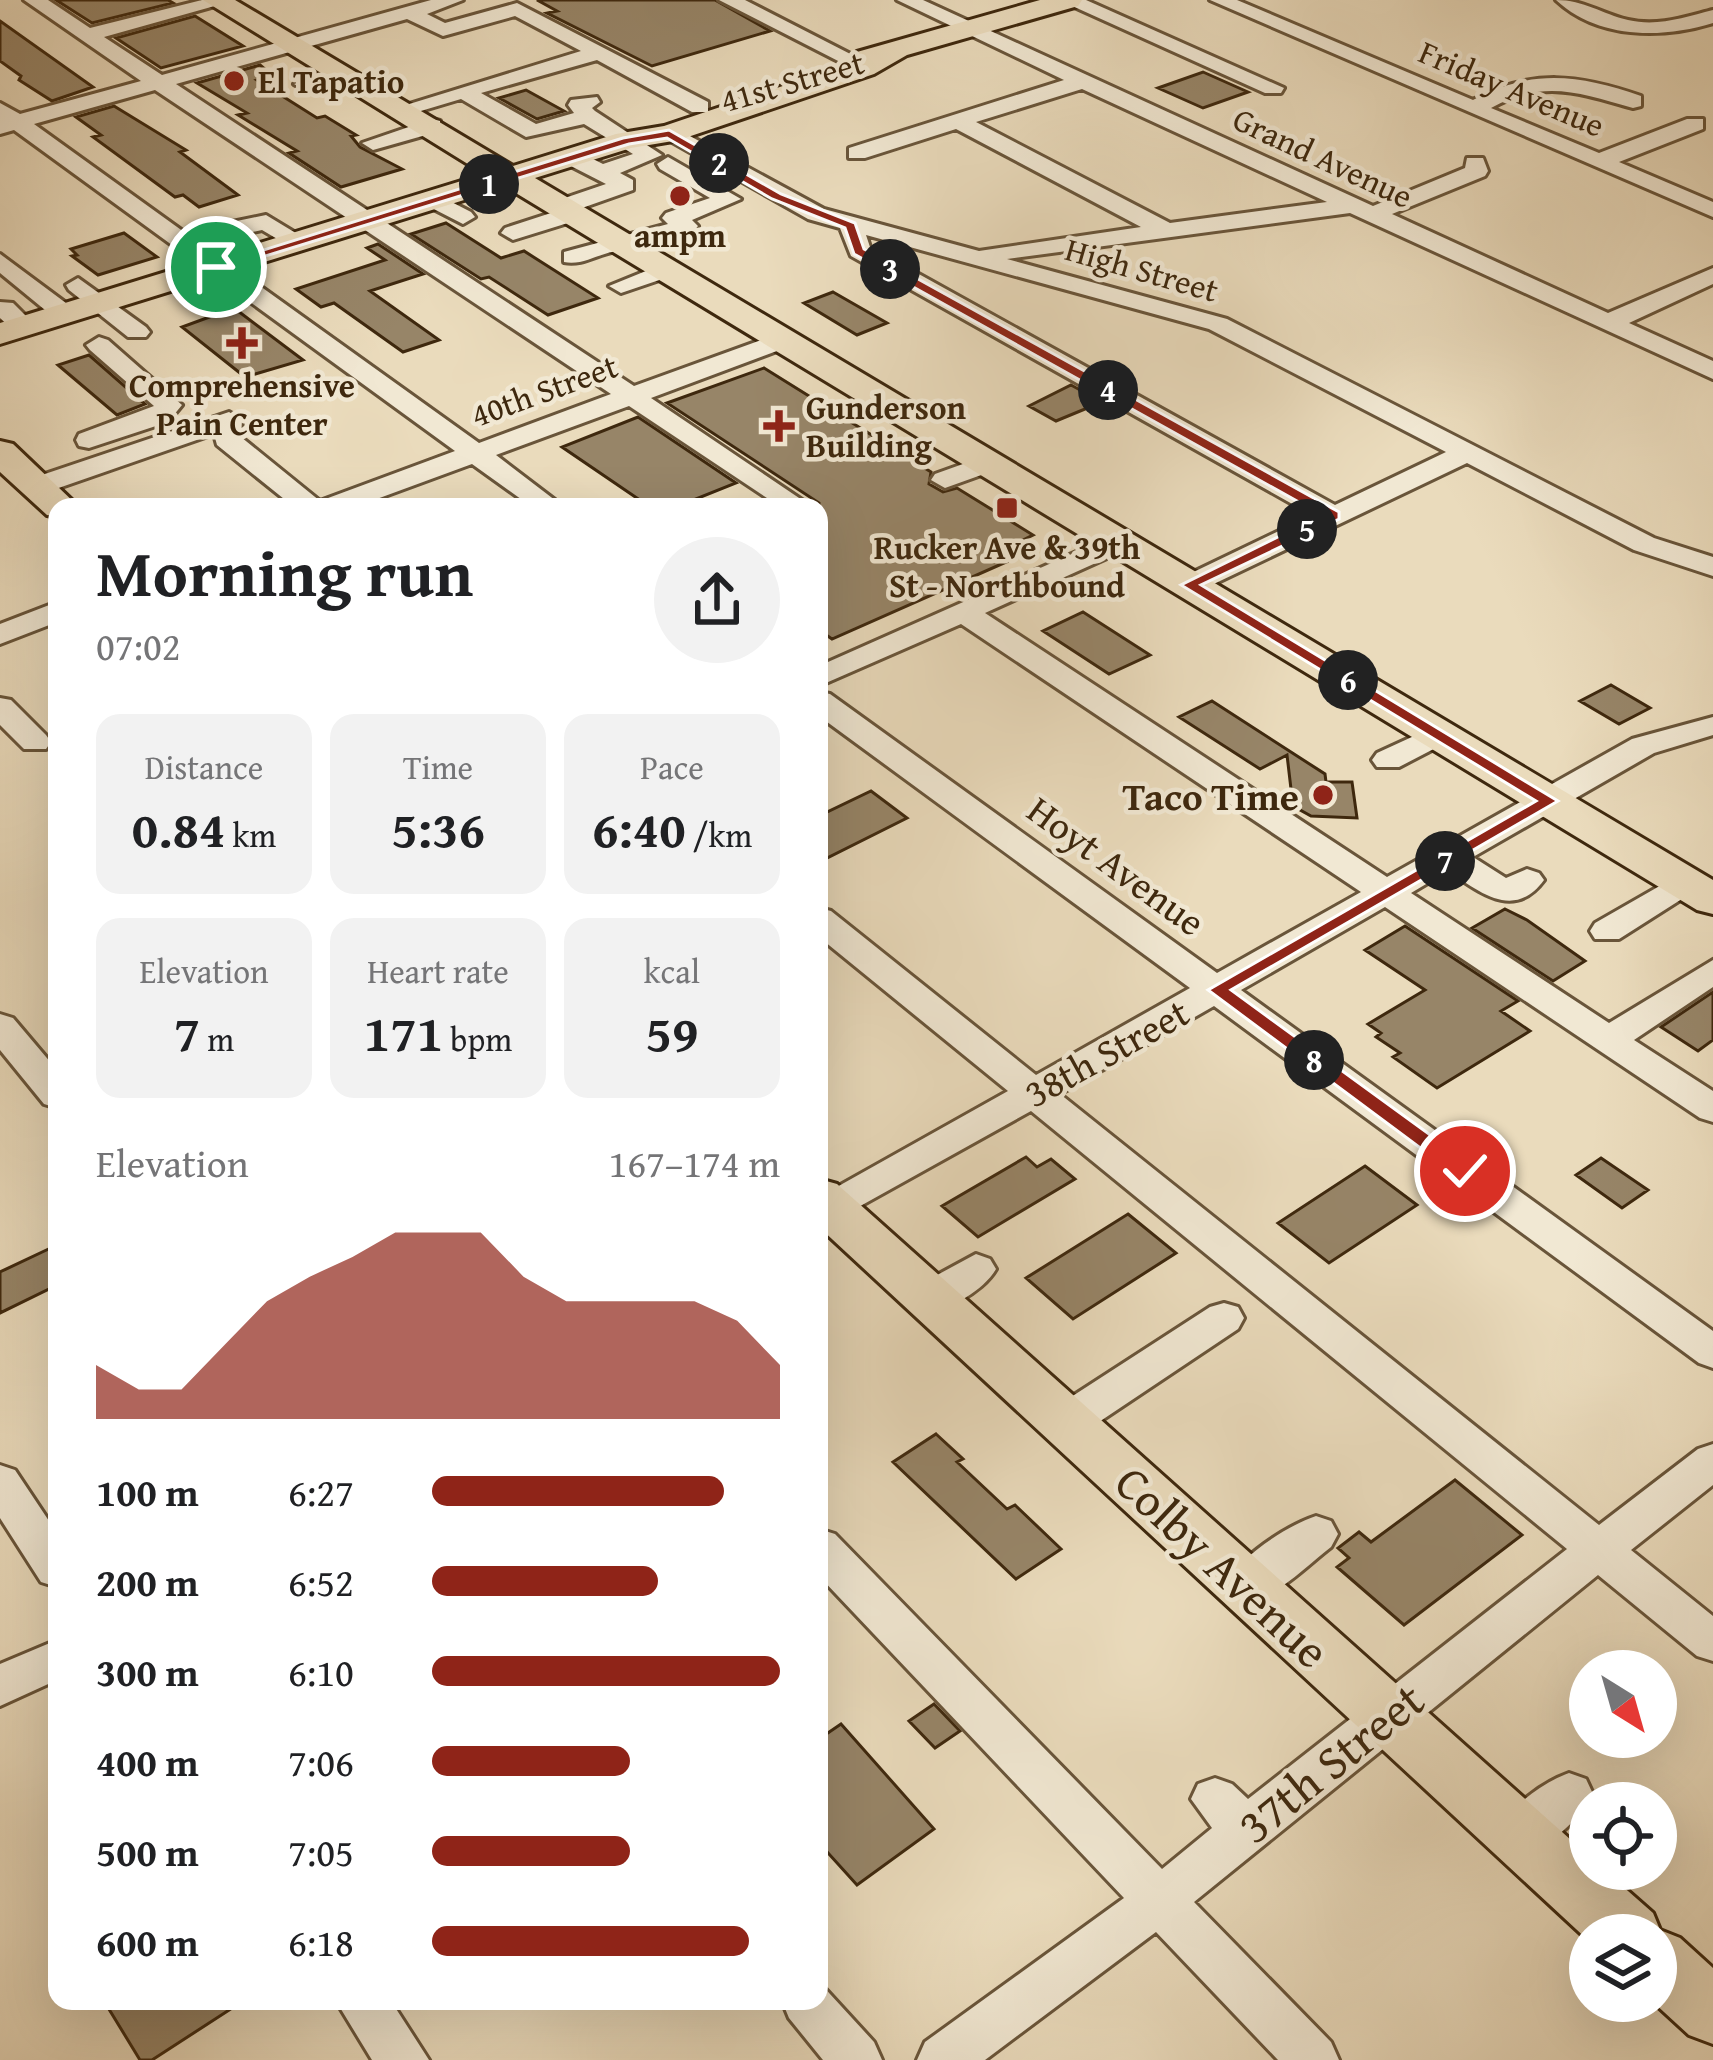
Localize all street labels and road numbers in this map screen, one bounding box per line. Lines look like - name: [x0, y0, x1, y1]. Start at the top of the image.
- street label: Friday Avenue: [1412, 27, 1612, 149]
- street label: 41st Street: [715, 38, 870, 124]
- street label: Grand Avenue: [1225, 94, 1421, 220]
- street label: High Street: [1060, 224, 1224, 314]
- street label: 40th Street: [464, 341, 624, 439]
- street label: Hoyt Avenue: [1016, 781, 1218, 949]
- street label: 38th Street: [1013, 983, 1199, 1121]
- street label: Colby Avenue: [1100, 1448, 1346, 1684]
- street label: 37th Street: [1221, 1664, 1439, 1859]

